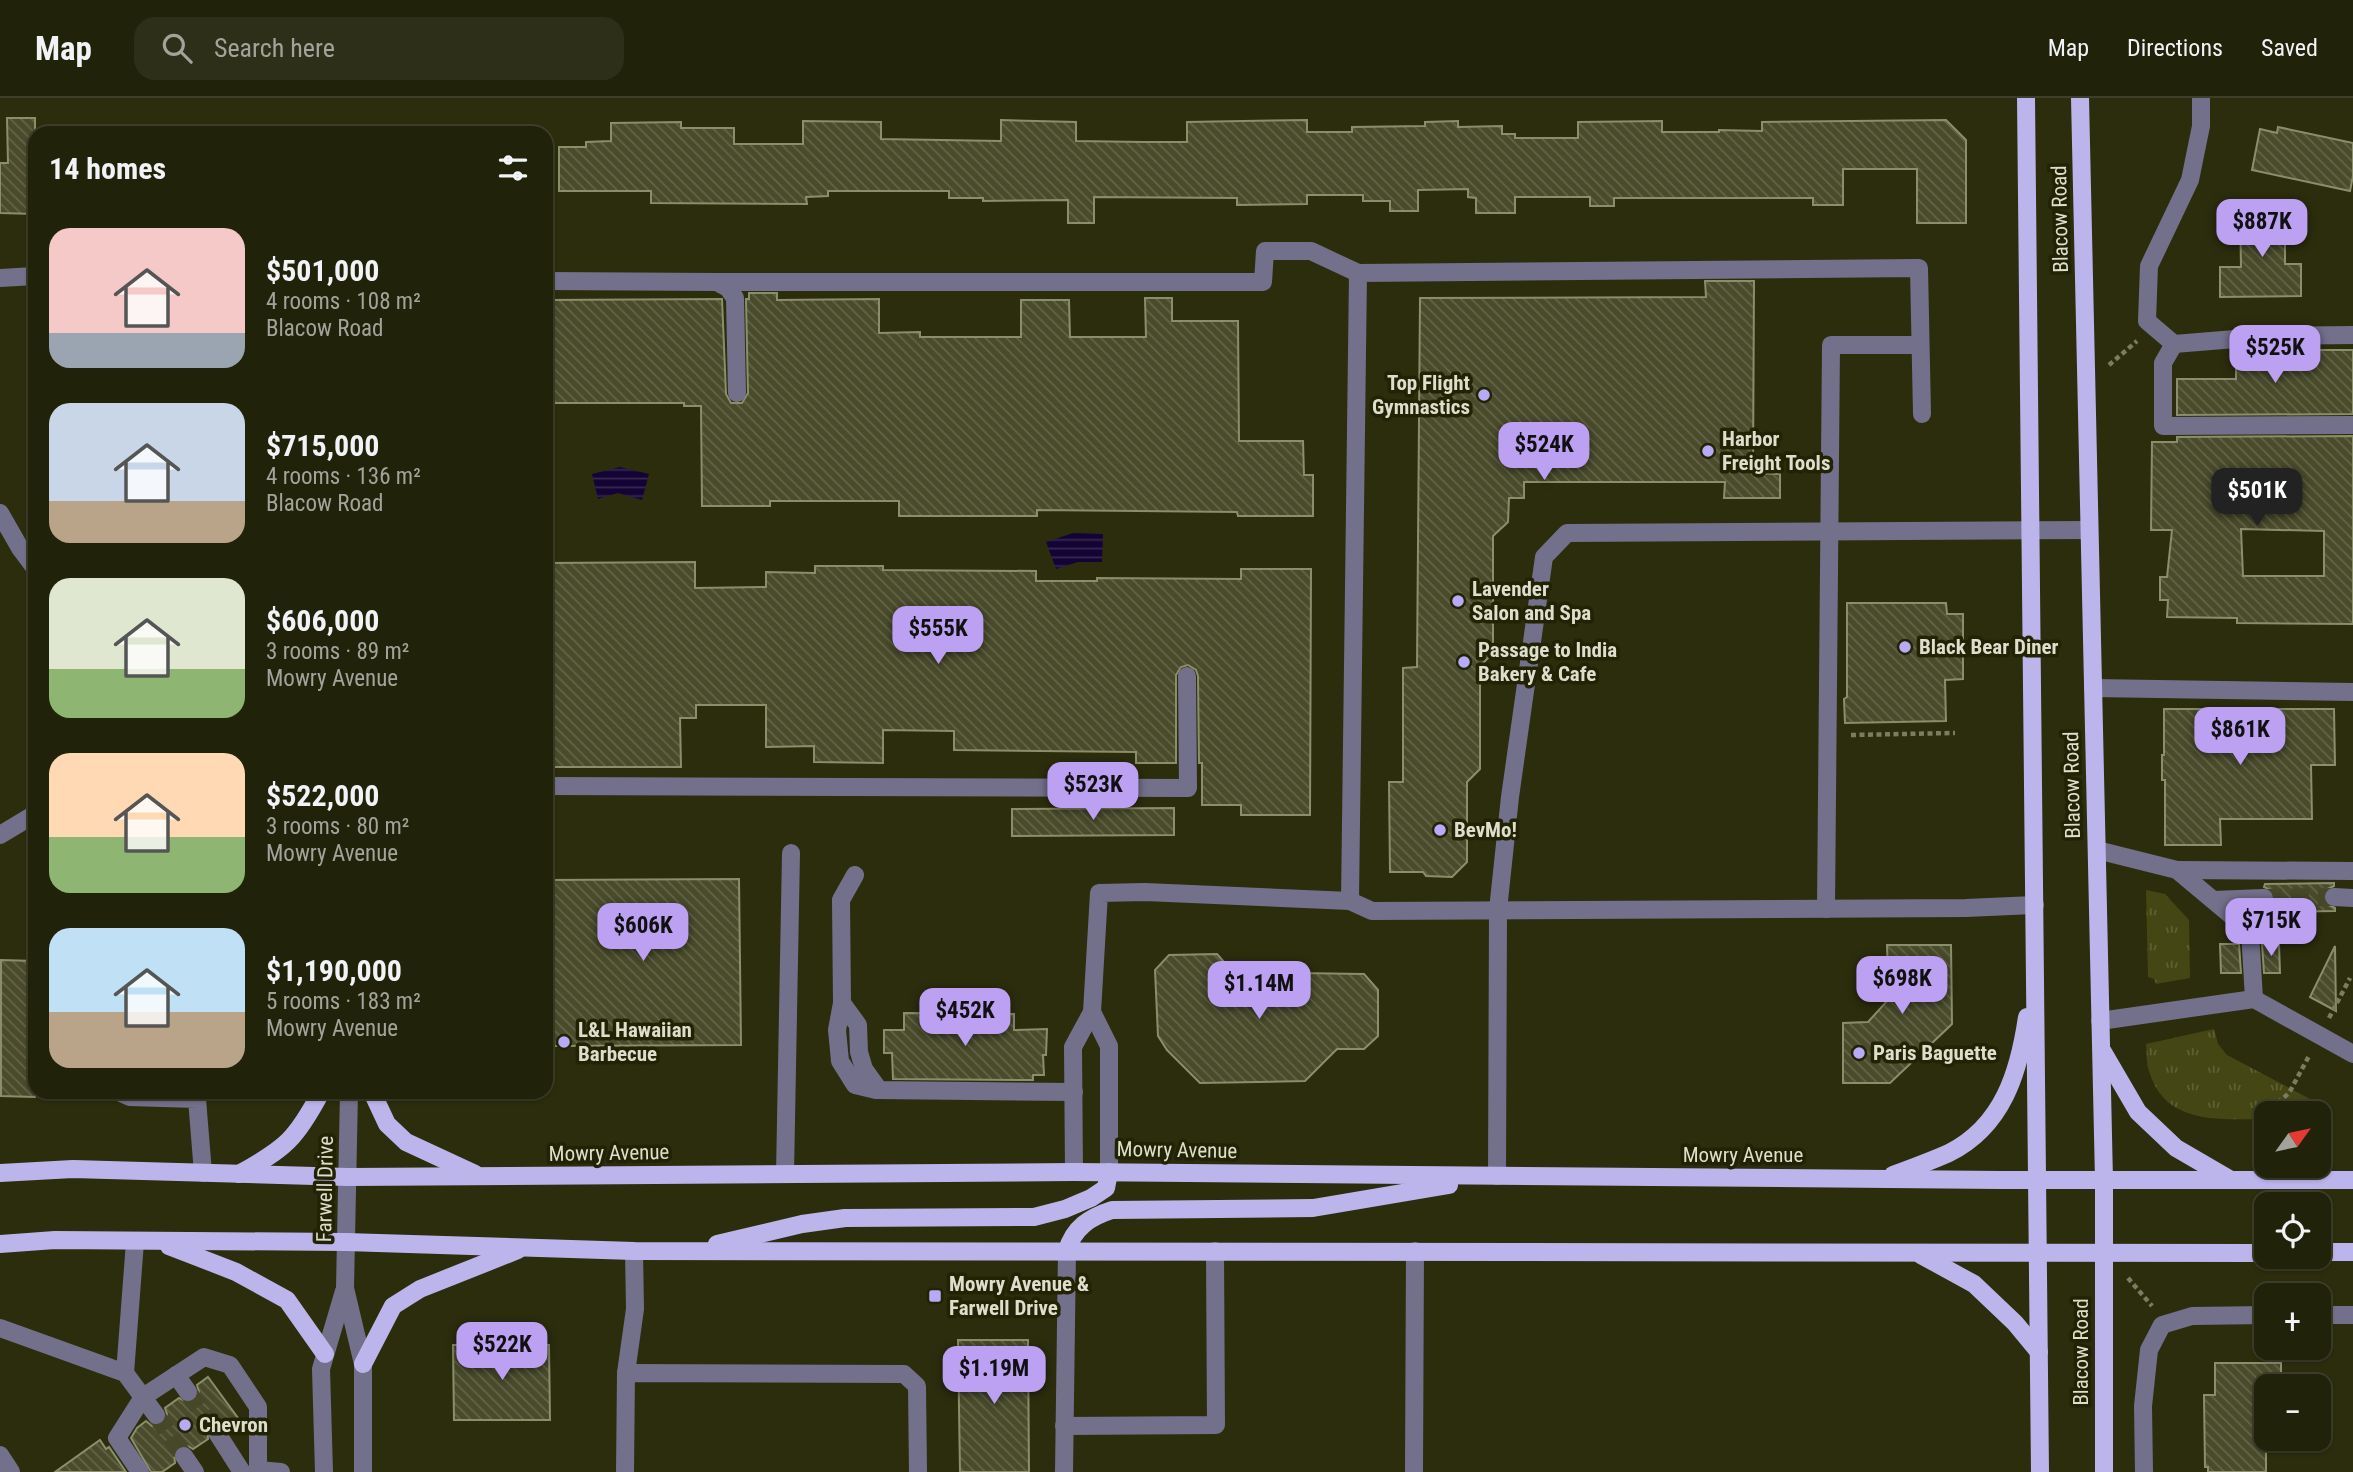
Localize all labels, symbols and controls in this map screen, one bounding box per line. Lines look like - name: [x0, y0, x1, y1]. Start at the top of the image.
- search box: [134, 17, 624, 80]
- text: Map: [35, 29, 92, 68]
- icon: search: [158, 29, 196, 67]
- text: Search here: [214, 33, 335, 63]
- text: Map: [2048, 34, 2089, 62]
- text: Directions: [2127, 34, 2223, 62]
- text: Saved: [2261, 34, 2318, 62]
- icon: filters: [494, 149, 532, 187]
- text: 14 homes: [49, 151, 166, 186]
- street label: Blacow Road: [2047, 165, 2073, 273]
- pin: $887K: [2213, 200, 2311, 259]
- text: $887K: [2232, 208, 2292, 235]
- text: $501,000: [266, 253, 379, 288]
- icon: home: [105, 256, 189, 340]
- text: 4 rooms · 108 m²: [266, 288, 421, 315]
- text: Blacow Road: [266, 315, 383, 342]
- pin: $525K: [2226, 326, 2324, 385]
- text: $525K: [2245, 334, 2305, 361]
- place label: Top Flight Gymnastics: [1372, 371, 1470, 419]
- marker: Top Flight Gymnastics: [1476, 387, 1492, 403]
- pin: $524K: [1495, 422, 1593, 482]
- place label: Harbor Freight Tools: [1722, 427, 1830, 475]
- text: $715,000: [266, 428, 379, 463]
- icon: home: [105, 431, 189, 515]
- text: $524K: [1514, 431, 1574, 458]
- marker: Harbor Freight Tools: [1700, 443, 1716, 459]
- text: 4 rooms · 136 m²: [266, 463, 421, 490]
- pin: $501K: [2208, 468, 2306, 528]
- text: $501K: [2227, 477, 2287, 504]
- text: Blacow Road: [266, 490, 383, 517]
- place label: Lavender Salon and Spa: [1472, 577, 1591, 625]
- marker: Lavender Salon and Spa: [1450, 593, 1466, 609]
- text: $606,000: [266, 603, 379, 638]
- icon: home: [105, 606, 189, 690]
- pin: $555K: [889, 606, 987, 666]
- text: $555K: [908, 615, 968, 642]
- place label: Black Bear Diner: [1919, 635, 2059, 659]
- text: 3 rooms · 89 m²: [266, 638, 409, 665]
- place label: Passage to India Bakery & Cafe: [1478, 638, 1617, 686]
- marker: Black Bear Diner: [1897, 639, 1913, 655]
- marker: Passage to India Bakery & Cafe: [1456, 654, 1472, 670]
- text: Mowry Avenue: [266, 665, 398, 692]
- pin: $861K: [2191, 708, 2289, 767]
- text: $861K: [2210, 716, 2270, 743]
- street label: Blacow Road: [2059, 731, 2085, 839]
- pin: $523K: [1044, 762, 1142, 822]
- text: $523K: [1063, 771, 1123, 798]
- text: $522,000: [266, 778, 379, 813]
- icon: home: [105, 781, 189, 865]
- text: 3 rooms · 80 m²: [266, 813, 409, 840]
- place label: BevMo!: [1454, 818, 1517, 842]
- marker: BevMo!: [1432, 822, 1448, 838]
- text: Mowry Avenue: [266, 840, 398, 867]
- pin: $715K: [2222, 898, 2320, 958]
- pin: $606K: [594, 904, 692, 963]
- text: $715K: [2241, 907, 2301, 934]
- text: $606K: [613, 912, 673, 939]
- text: $1,190,000: [266, 953, 402, 988]
- icon: home: [105, 956, 189, 1040]
- pin: $698K: [1853, 956, 1951, 1016]
- pin: $1.14M: [1202, 962, 1316, 1021]
- text: $698K: [1872, 965, 1932, 992]
- text: $1.14M: [1224, 970, 1294, 997]
- text: 5 rooms · 183 m²: [266, 988, 421, 1015]
- pin: $452K: [916, 988, 1014, 1048]
- text: $452K: [935, 997, 995, 1024]
- text: Mowry Avenue: [266, 1015, 398, 1042]
- place label: L&L Hawaiian Barbecue: [578, 1018, 692, 1066]
- marker: L&L Hawaiian Barbecue: [556, 1034, 572, 1050]
- place label: Paris Baguette: [1873, 1041, 1997, 1065]
- marker: Paris Baguette: [1851, 1045, 1867, 1061]
- north arrow: [2254, 1101, 2331, 1178]
- map controls: [2254, 1101, 2331, 1451]
- street label: Farwell Drive: [312, 1136, 338, 1242]
- street label: Mowry Avenue: [1116, 1137, 1238, 1163]
- street label: Mowry Avenue: [548, 1140, 670, 1166]
- street label: Mowry Avenue: [1683, 1143, 1803, 1167]
- button: locate: [2254, 1192, 2331, 1269]
- place label: Mowry Avenue & Farwell Drive: [949, 1272, 1089, 1320]
- button: +: [2254, 1283, 2331, 1360]
- marker: Mowry Avenue & Farwell Drive: [927, 1288, 943, 1304]
- street label: Blacow Road: [2069, 1298, 2093, 1406]
- pin: $522K: [453, 1322, 551, 1382]
- text: $522K: [472, 1331, 532, 1358]
- pin: $1.19M: [937, 1346, 1051, 1406]
- text: $1.19M: [959, 1355, 1029, 1382]
- button: −: [2254, 1374, 2331, 1451]
- place label: Chevron: [199, 1413, 268, 1437]
- marker: Chevron: [177, 1417, 193, 1433]

